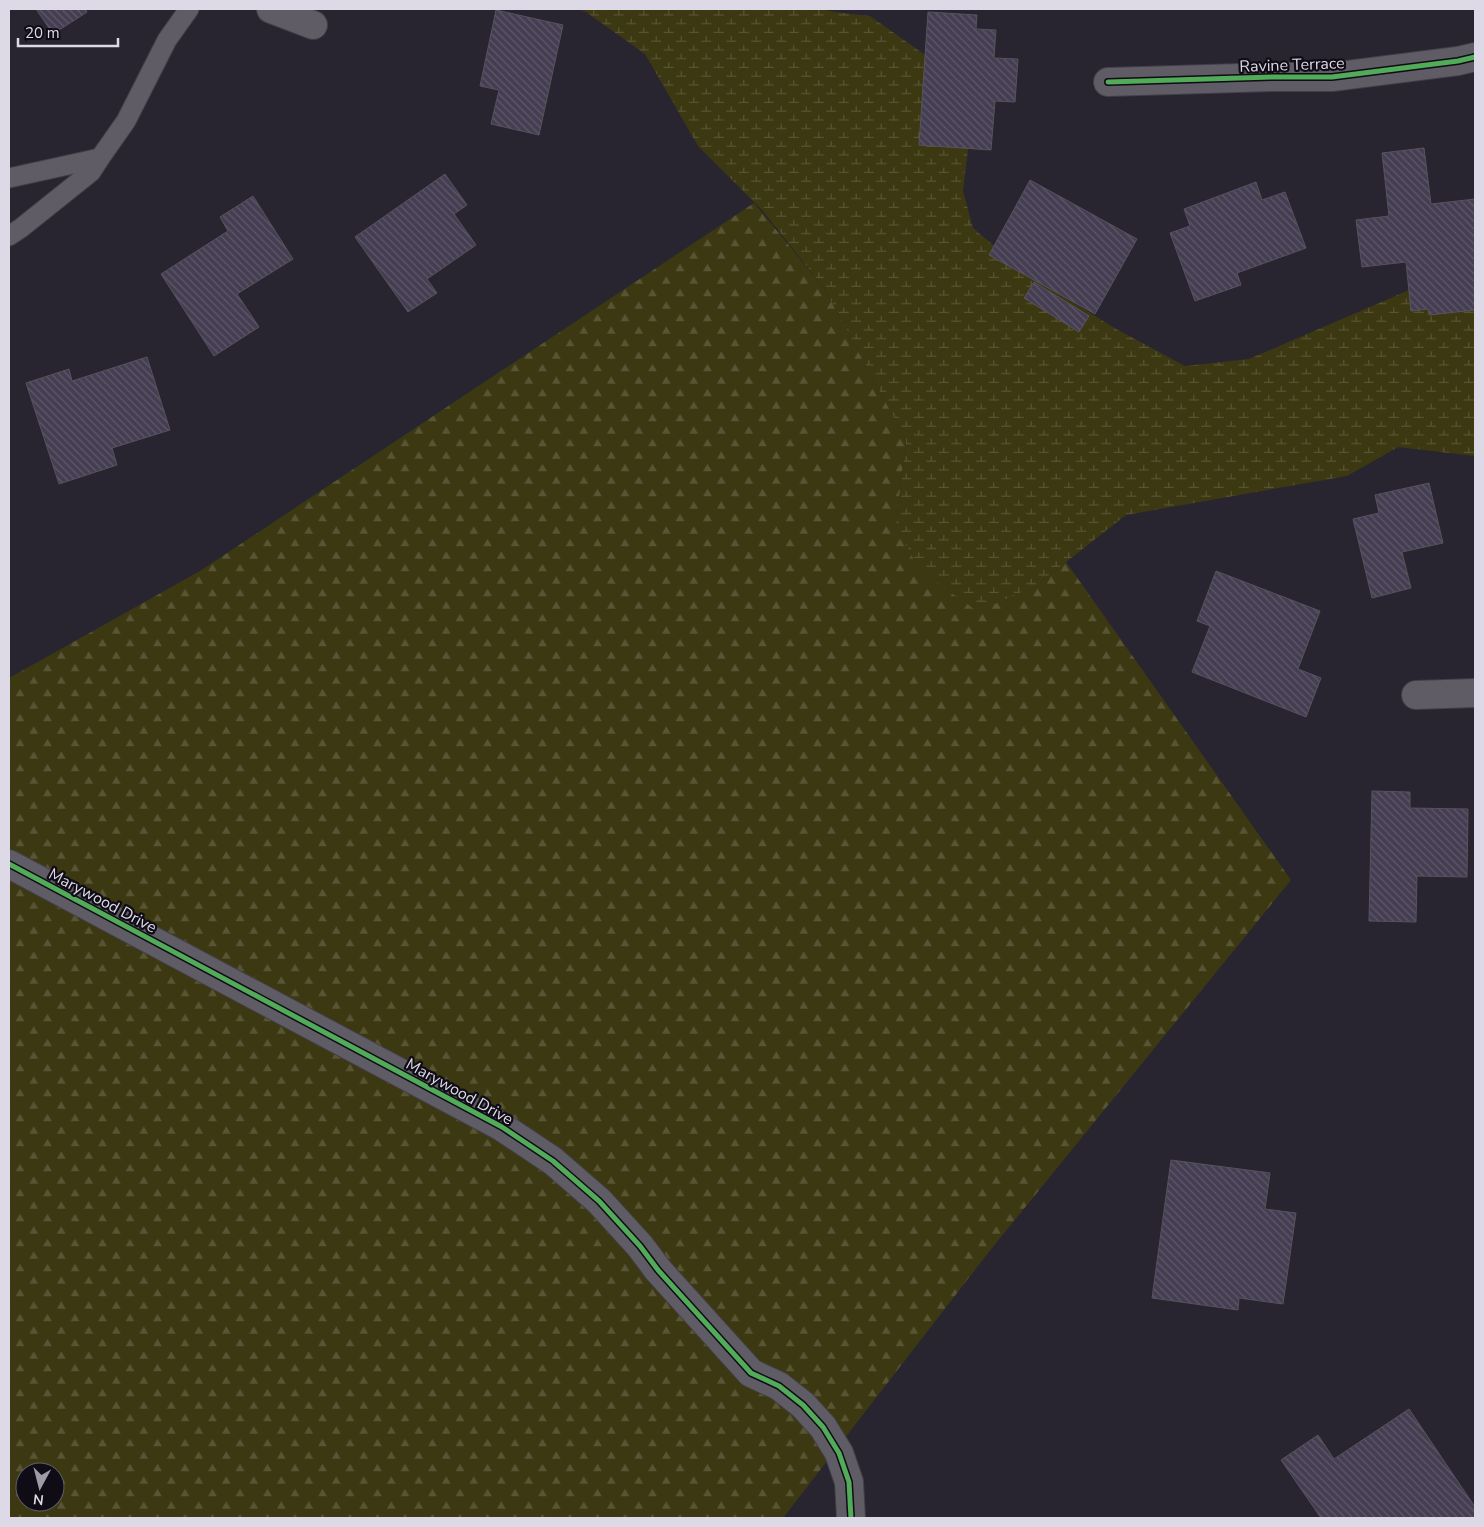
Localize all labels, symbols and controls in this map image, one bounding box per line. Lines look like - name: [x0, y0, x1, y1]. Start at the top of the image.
- scale bar: [18, 15, 118, 47]
- text: 20 m: [25, 23, 60, 43]
- street label: Ravine Terrace: [1239, 52, 1345, 78]
- street label: Marywood Drive: [45, 863, 160, 939]
- street label: Marywood Drive: [402, 1053, 517, 1130]
- north arrow: [15, 1462, 65, 1512]
- text: N: [32, 1489, 45, 1509]

